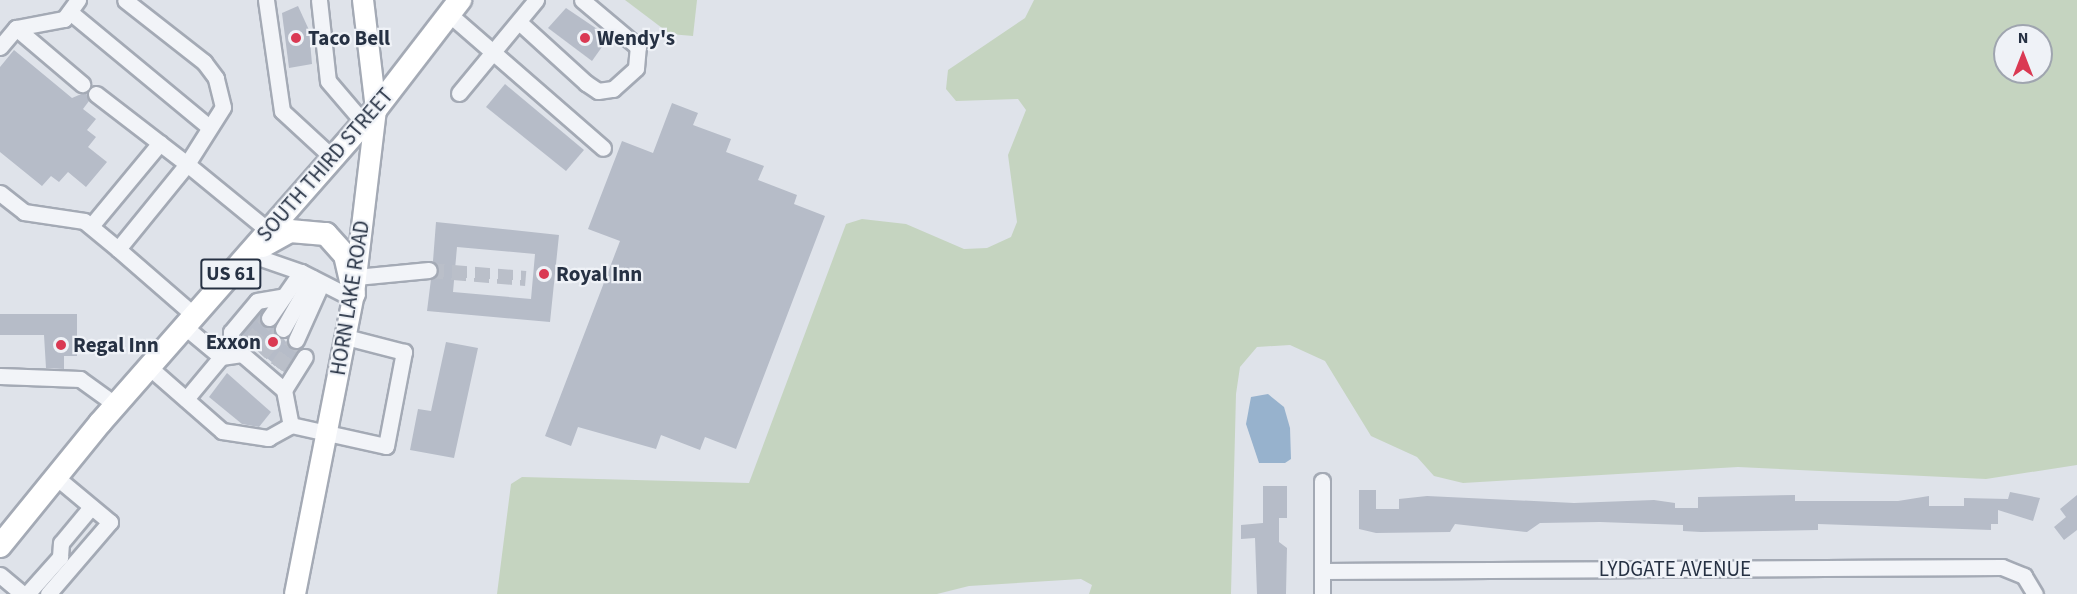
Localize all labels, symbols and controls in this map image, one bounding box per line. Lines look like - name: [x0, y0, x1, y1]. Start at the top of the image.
- north arrow: [1993, 24, 2053, 84]
- place label: Taco Bell: [308, 25, 390, 51]
- place label: Wendy's: [597, 25, 675, 51]
- text: N: [2018, 27, 2028, 49]
- marker: Taco Bell: [289, 31, 303, 45]
- marker: Wendy's: [578, 31, 592, 45]
- street label: SOUTH THIRD STREET: [252, 83, 398, 247]
- street label: HORN LAKE ROAD: [325, 219, 375, 377]
- road number: US 61: [200, 257, 262, 291]
- place label: Royal Inn: [556, 261, 642, 287]
- marker: Royal Inn: [537, 267, 551, 281]
- place label: Exxon: [206, 329, 261, 355]
- place label: Regal Inn: [73, 332, 159, 358]
- marker: Exxon: [266, 335, 280, 349]
- marker: Regal Inn: [54, 338, 68, 352]
- street label: LYDGATE AVENUE: [1599, 556, 1751, 582]

